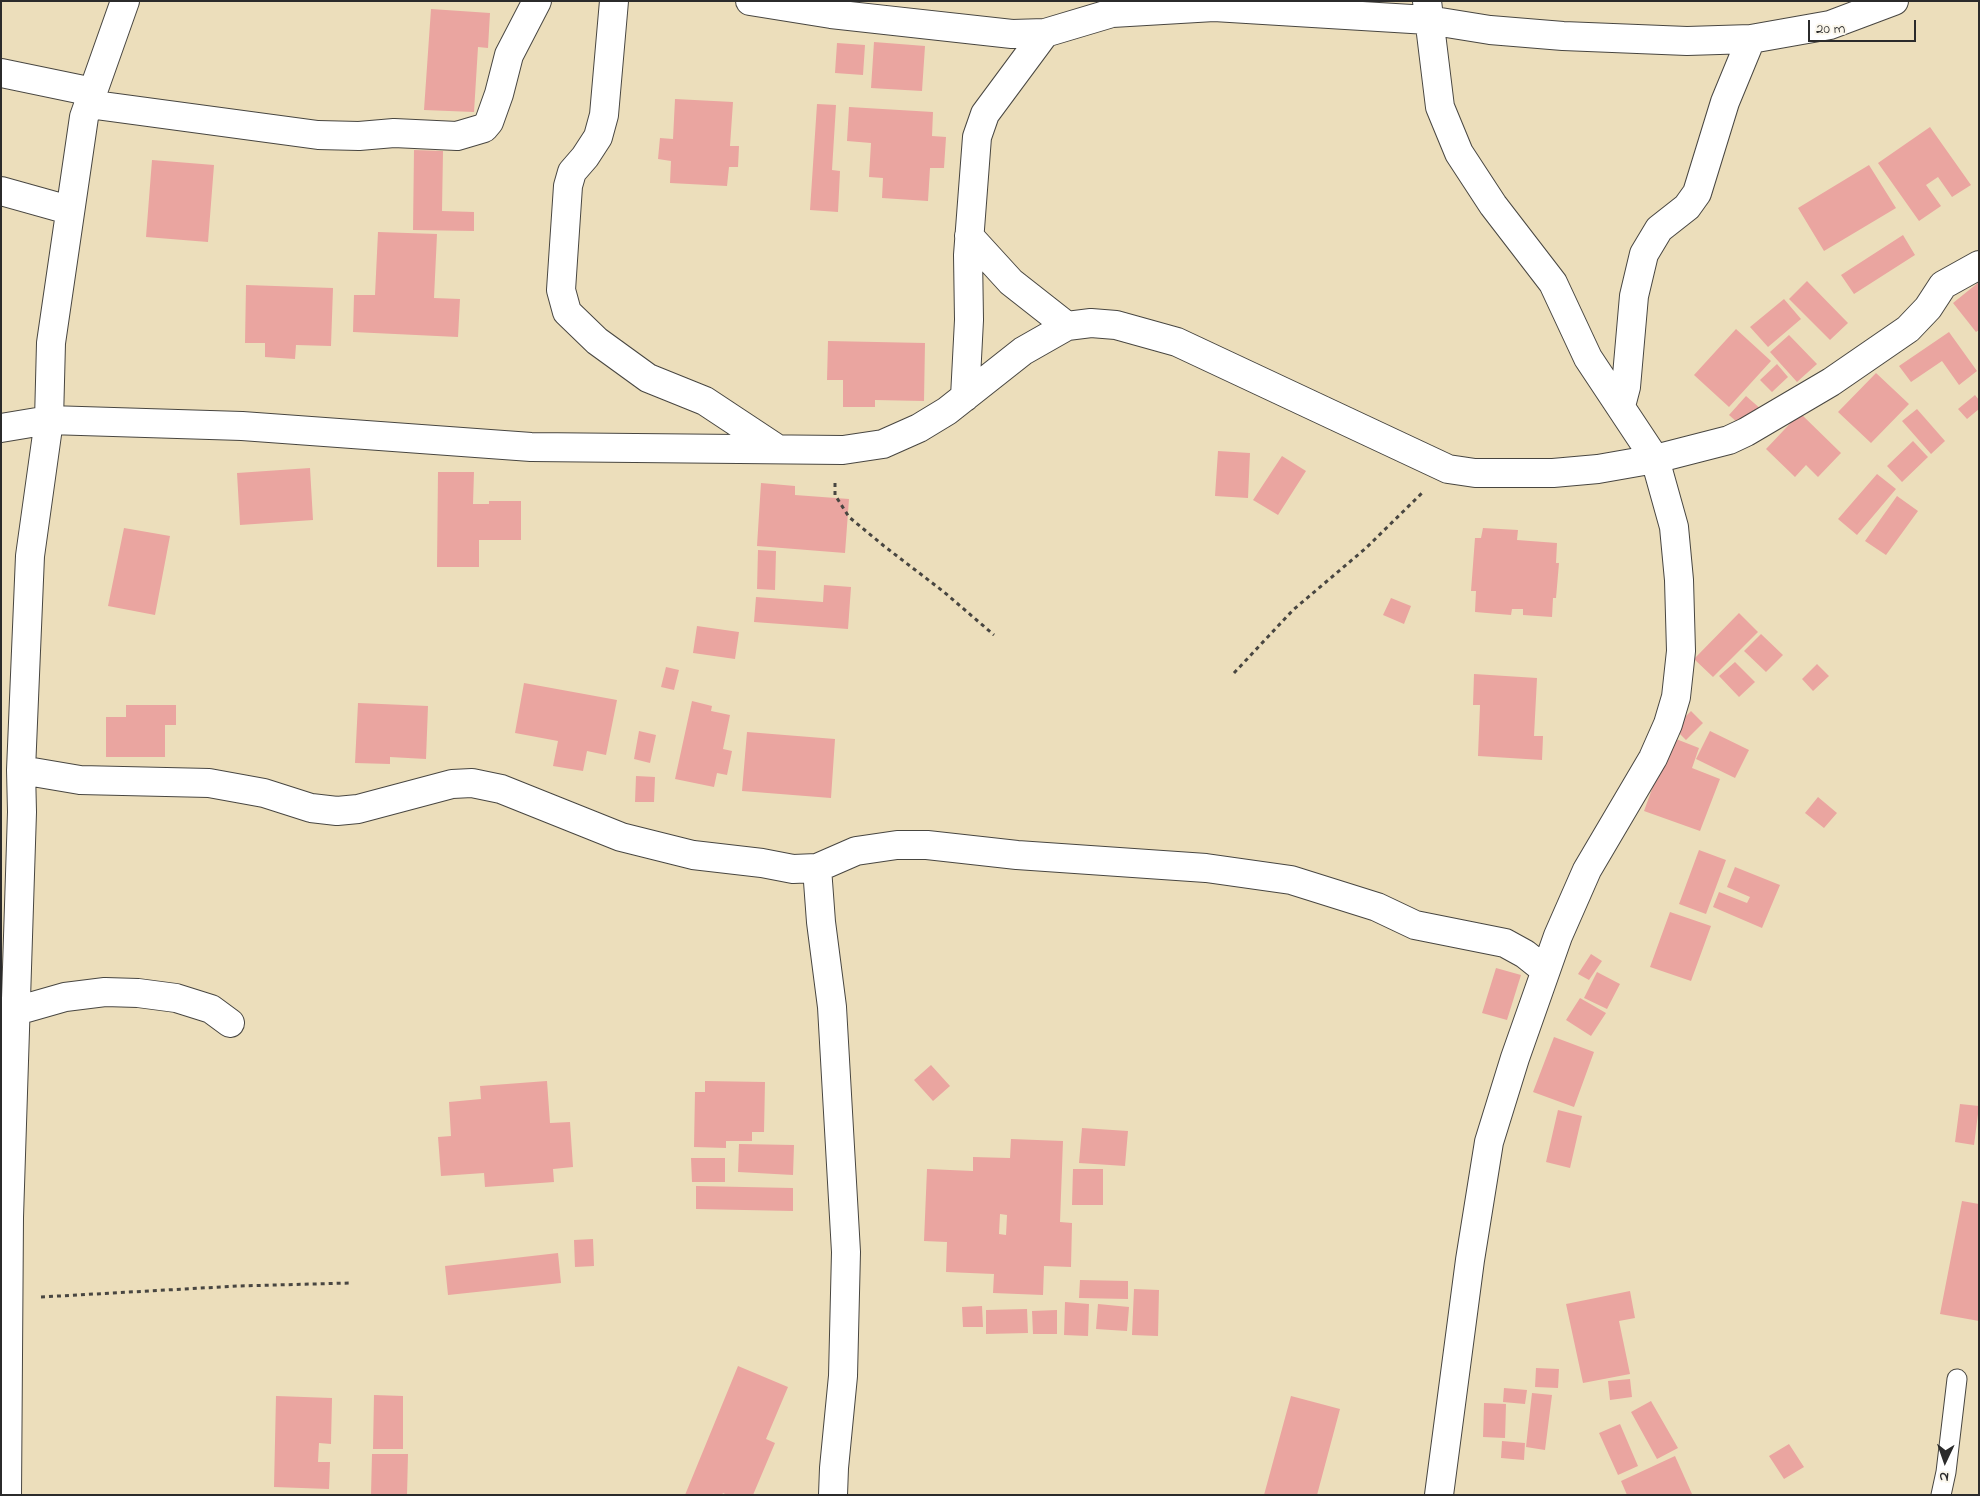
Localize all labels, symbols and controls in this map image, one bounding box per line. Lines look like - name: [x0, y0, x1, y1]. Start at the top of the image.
- scale bar: [1810, 10, 1918, 42]
- text: 20 m: [1816, 18, 1845, 40]
- north arrow: [1920, 1436, 1970, 1486]
- text: N: [1939, 1466, 1949, 1487]

